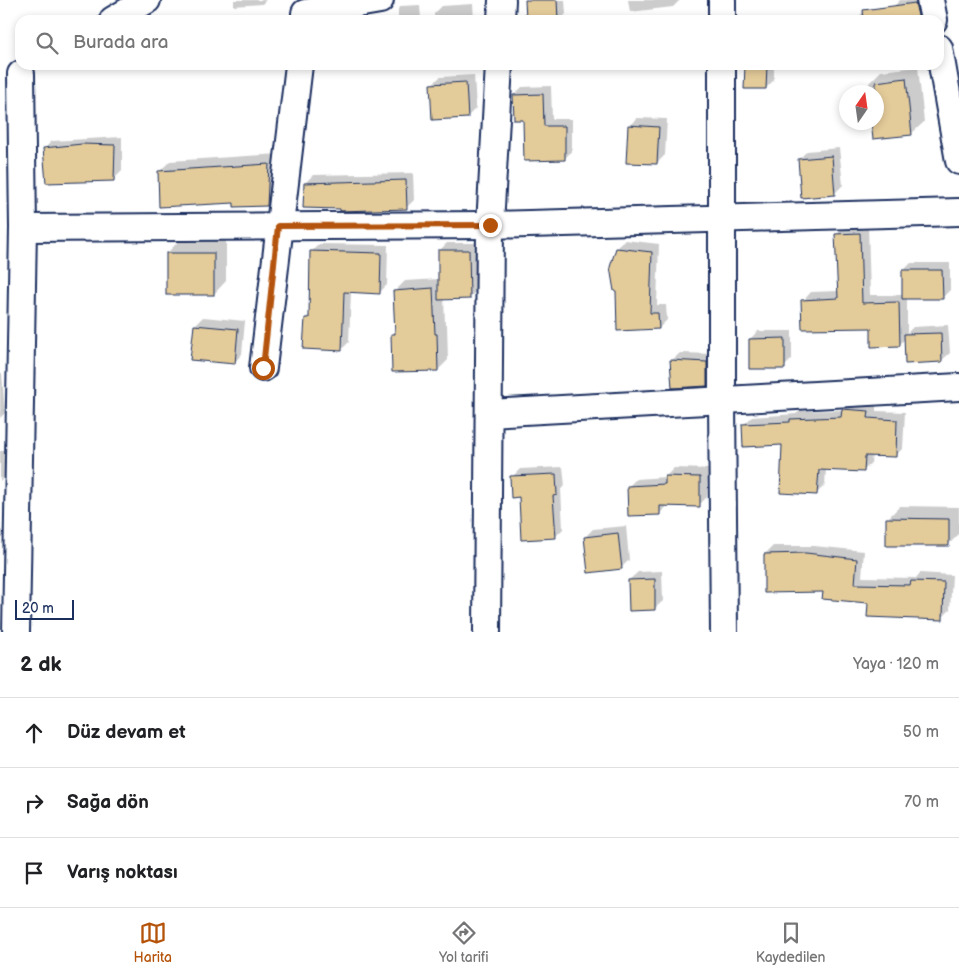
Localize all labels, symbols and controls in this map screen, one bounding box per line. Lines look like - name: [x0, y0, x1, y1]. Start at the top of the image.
- search box: [15, 15, 944, 70]
- icon: search: [33, 29, 61, 57]
- text: Burada ara: [73, 31, 169, 54]
- north arrow: [839, 85, 884, 130]
- route end: [479, 214, 502, 237]
- route start: [252, 357, 275, 380]
- scale bar: [15, 597, 74, 620]
- text: 20 m: [22, 600, 54, 617]
- text: 2 dk: [20, 652, 62, 677]
- text: Yaya · 120 m: [853, 655, 939, 674]
- icon: ahead: [20, 719, 48, 747]
- text: Düz devam et: [67, 721, 186, 744]
- text: 50 m: [903, 723, 939, 742]
- icon: right: [20, 789, 48, 817]
- text: Sağa dön: [67, 791, 149, 814]
- text: 70 m: [904, 793, 939, 812]
- icon: arrive: [20, 859, 48, 887]
- text: Varış noktası: [67, 861, 178, 884]
- tab: Harita: [134, 919, 172, 966]
- tab: Yol tarifi: [439, 919, 489, 966]
- tab: Kaydedilen: [756, 919, 825, 966]

